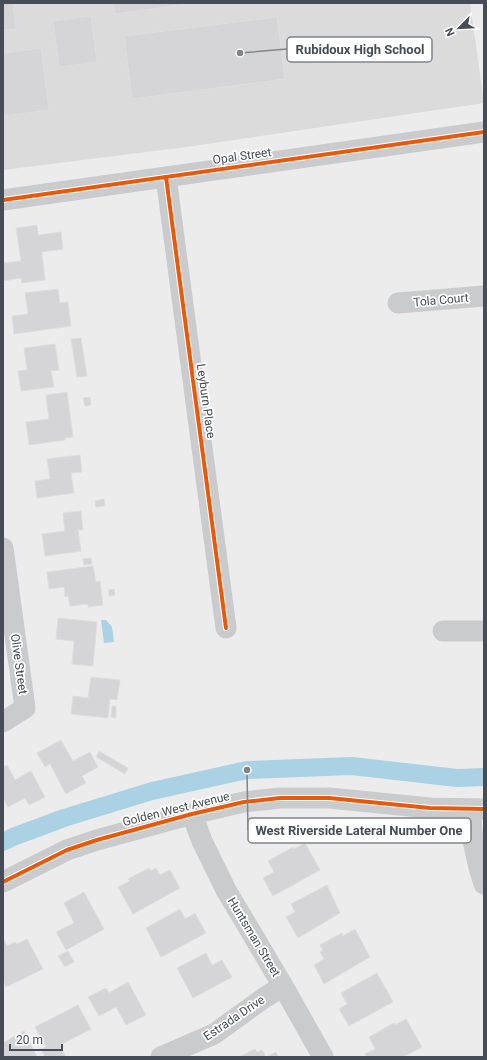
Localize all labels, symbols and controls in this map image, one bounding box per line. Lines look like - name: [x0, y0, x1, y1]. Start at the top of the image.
- north arrow: [439, 8, 479, 48]
- text: N: [443, 25, 458, 38]
- callout: Rubidoux High School: [287, 37, 432, 62]
- text: Rubidoux High School: [296, 42, 424, 57]
- street label: Opal Street: [212, 145, 272, 167]
- street label: Tola Court: [413, 291, 469, 309]
- street label: Leyburn Place: [194, 363, 218, 439]
- street label: Olive Street: [8, 633, 30, 695]
- street label: Golden West Avenue: [121, 789, 231, 829]
- callout: West Riverside Lateral Number One: [248, 818, 471, 843]
- text: West Riverside Lateral Number One: [255, 823, 463, 838]
- street label: Huntsman Street: [225, 895, 283, 979]
- street label: Estrada Drive: [201, 992, 267, 1044]
- scale bar: [10, 1026, 62, 1052]
- text: 20 m: [16, 1033, 43, 1047]

